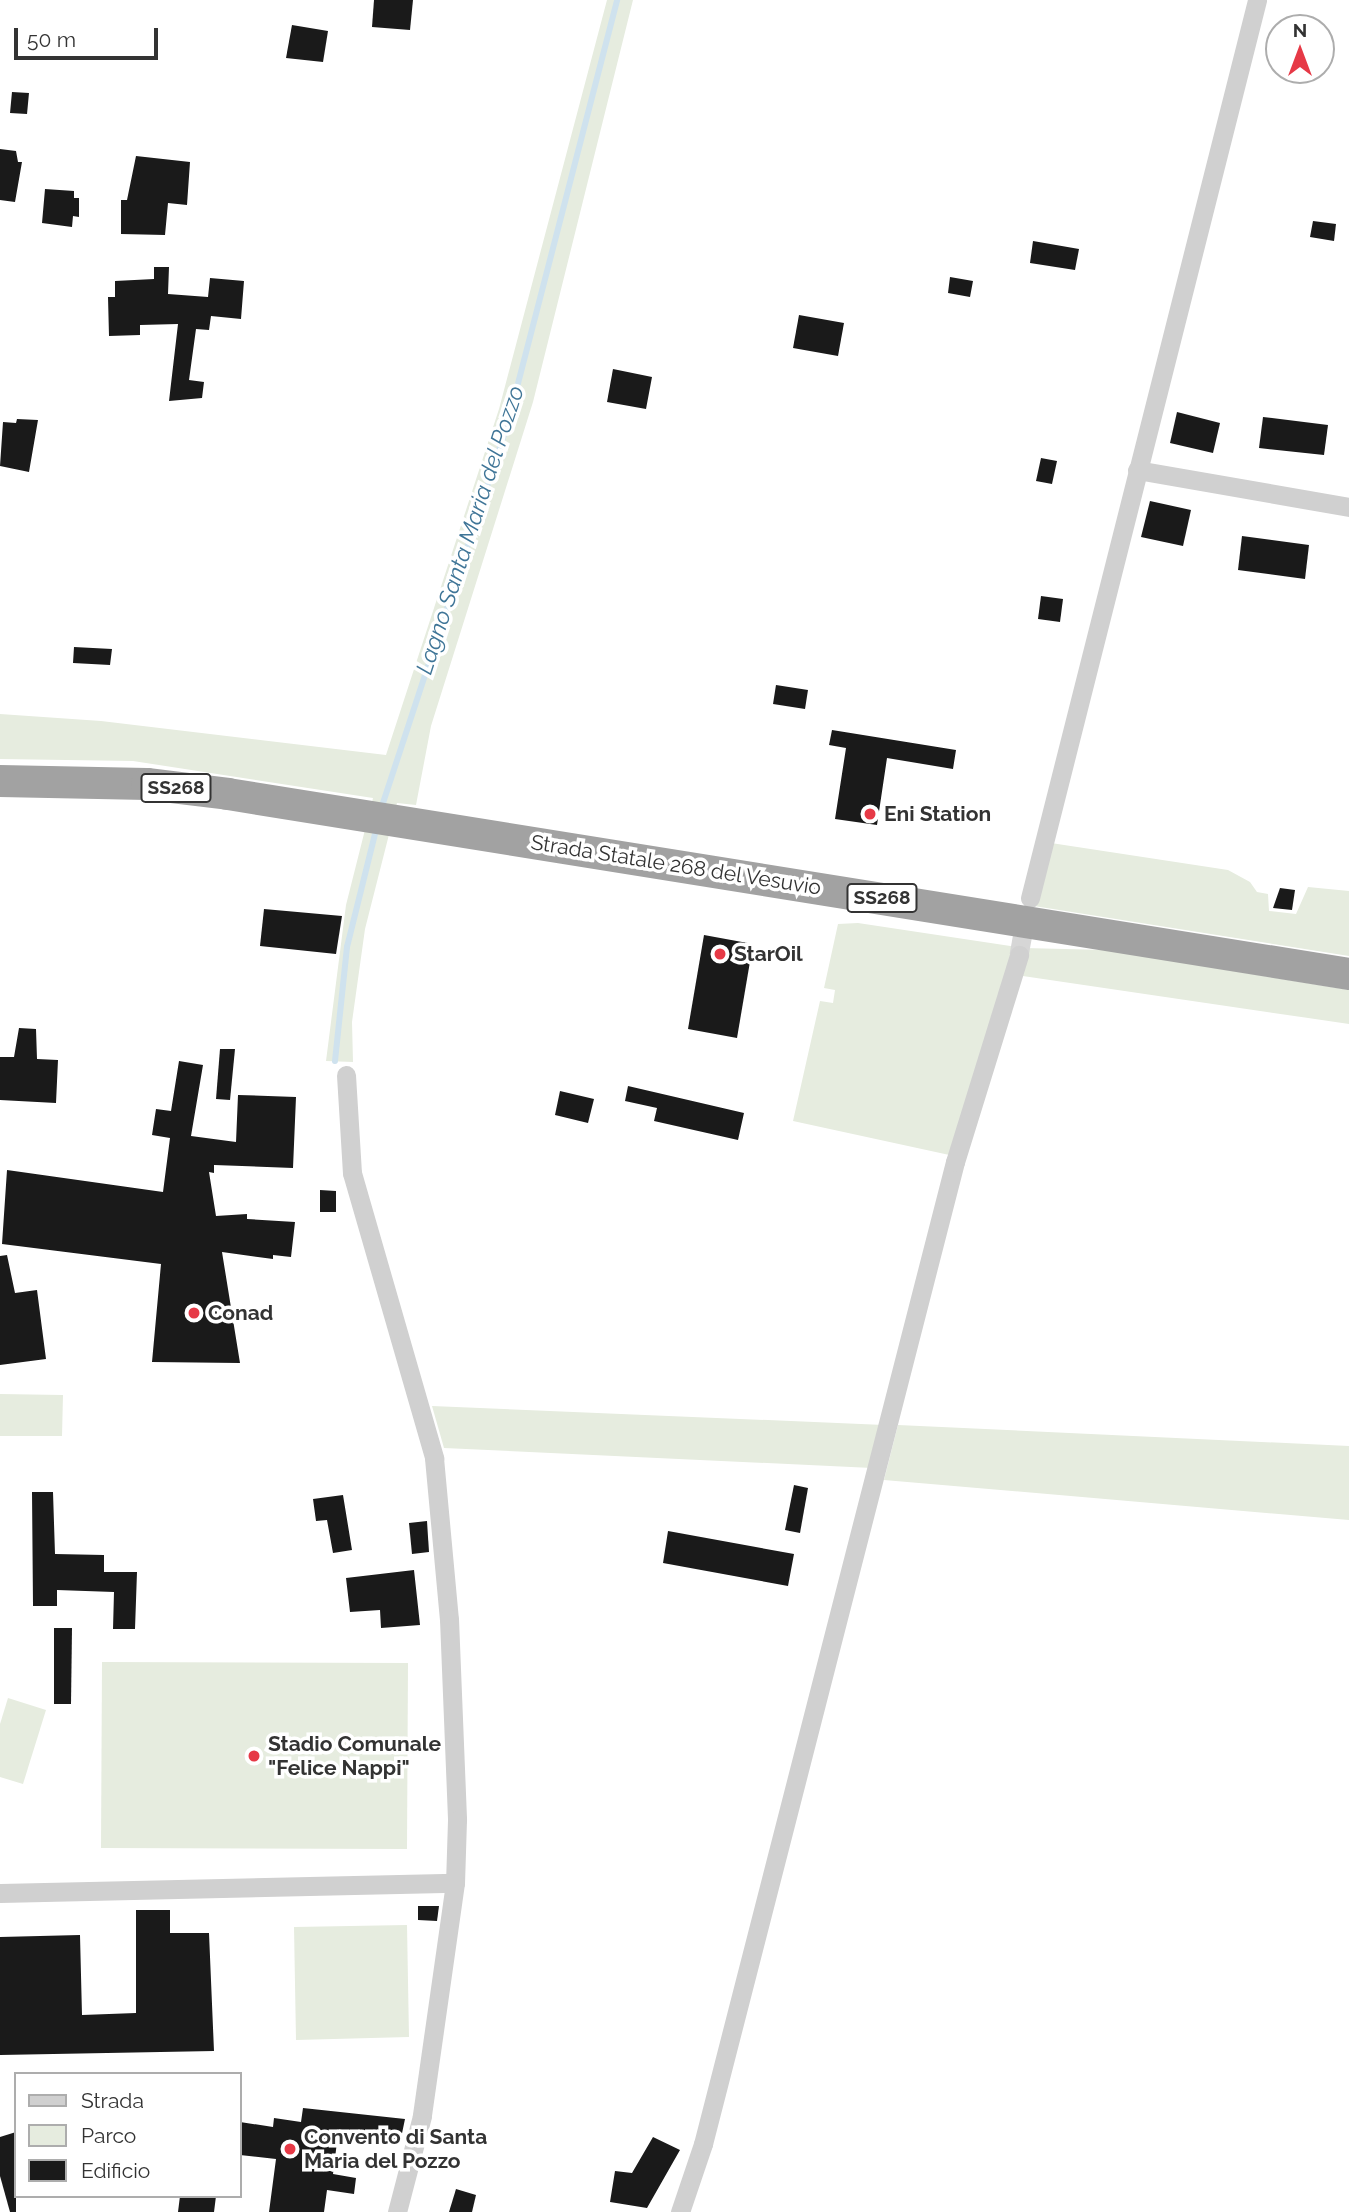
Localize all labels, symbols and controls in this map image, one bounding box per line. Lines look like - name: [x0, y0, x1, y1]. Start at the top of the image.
- scale bar: [18, 14, 161, 58]
- north arrow: [1265, 14, 1335, 84]
- text: N: [1293, 19, 1307, 41]
- text: 50 m: [27, 27, 76, 52]
- water label: Lagno Santa Maria del Pozzo: [410, 382, 530, 678]
- road number: SS268: [139, 772, 213, 804]
- place label: Eni Station: [884, 801, 991, 827]
- marker: Eni Station: [862, 806, 878, 822]
- street label: Strada Statale 268 del Vesuvio: [528, 829, 824, 901]
- road number: SS268: [845, 882, 919, 914]
- place label: StarOil: [734, 941, 803, 967]
- marker: StarOil: [712, 946, 728, 962]
- place label: Conad: [208, 1300, 273, 1326]
- marker: Conad: [186, 1305, 202, 1321]
- place label: Stadio Comunale "Felice Nappi": [268, 1731, 441, 1781]
- marker: Stadio Comunale "Felice Nappi": [246, 1748, 262, 1764]
- legend: [14, 2072, 242, 2198]
- text: Strada: [81, 2088, 144, 2113]
- text: Parco: [81, 2123, 136, 2148]
- place label: Convento di Santa Maria del Pozzo: [304, 2124, 487, 2174]
- marker: Convento di Santa Maria del Pozzo: [282, 2141, 298, 2157]
- text: Edificio: [81, 2158, 150, 2183]

